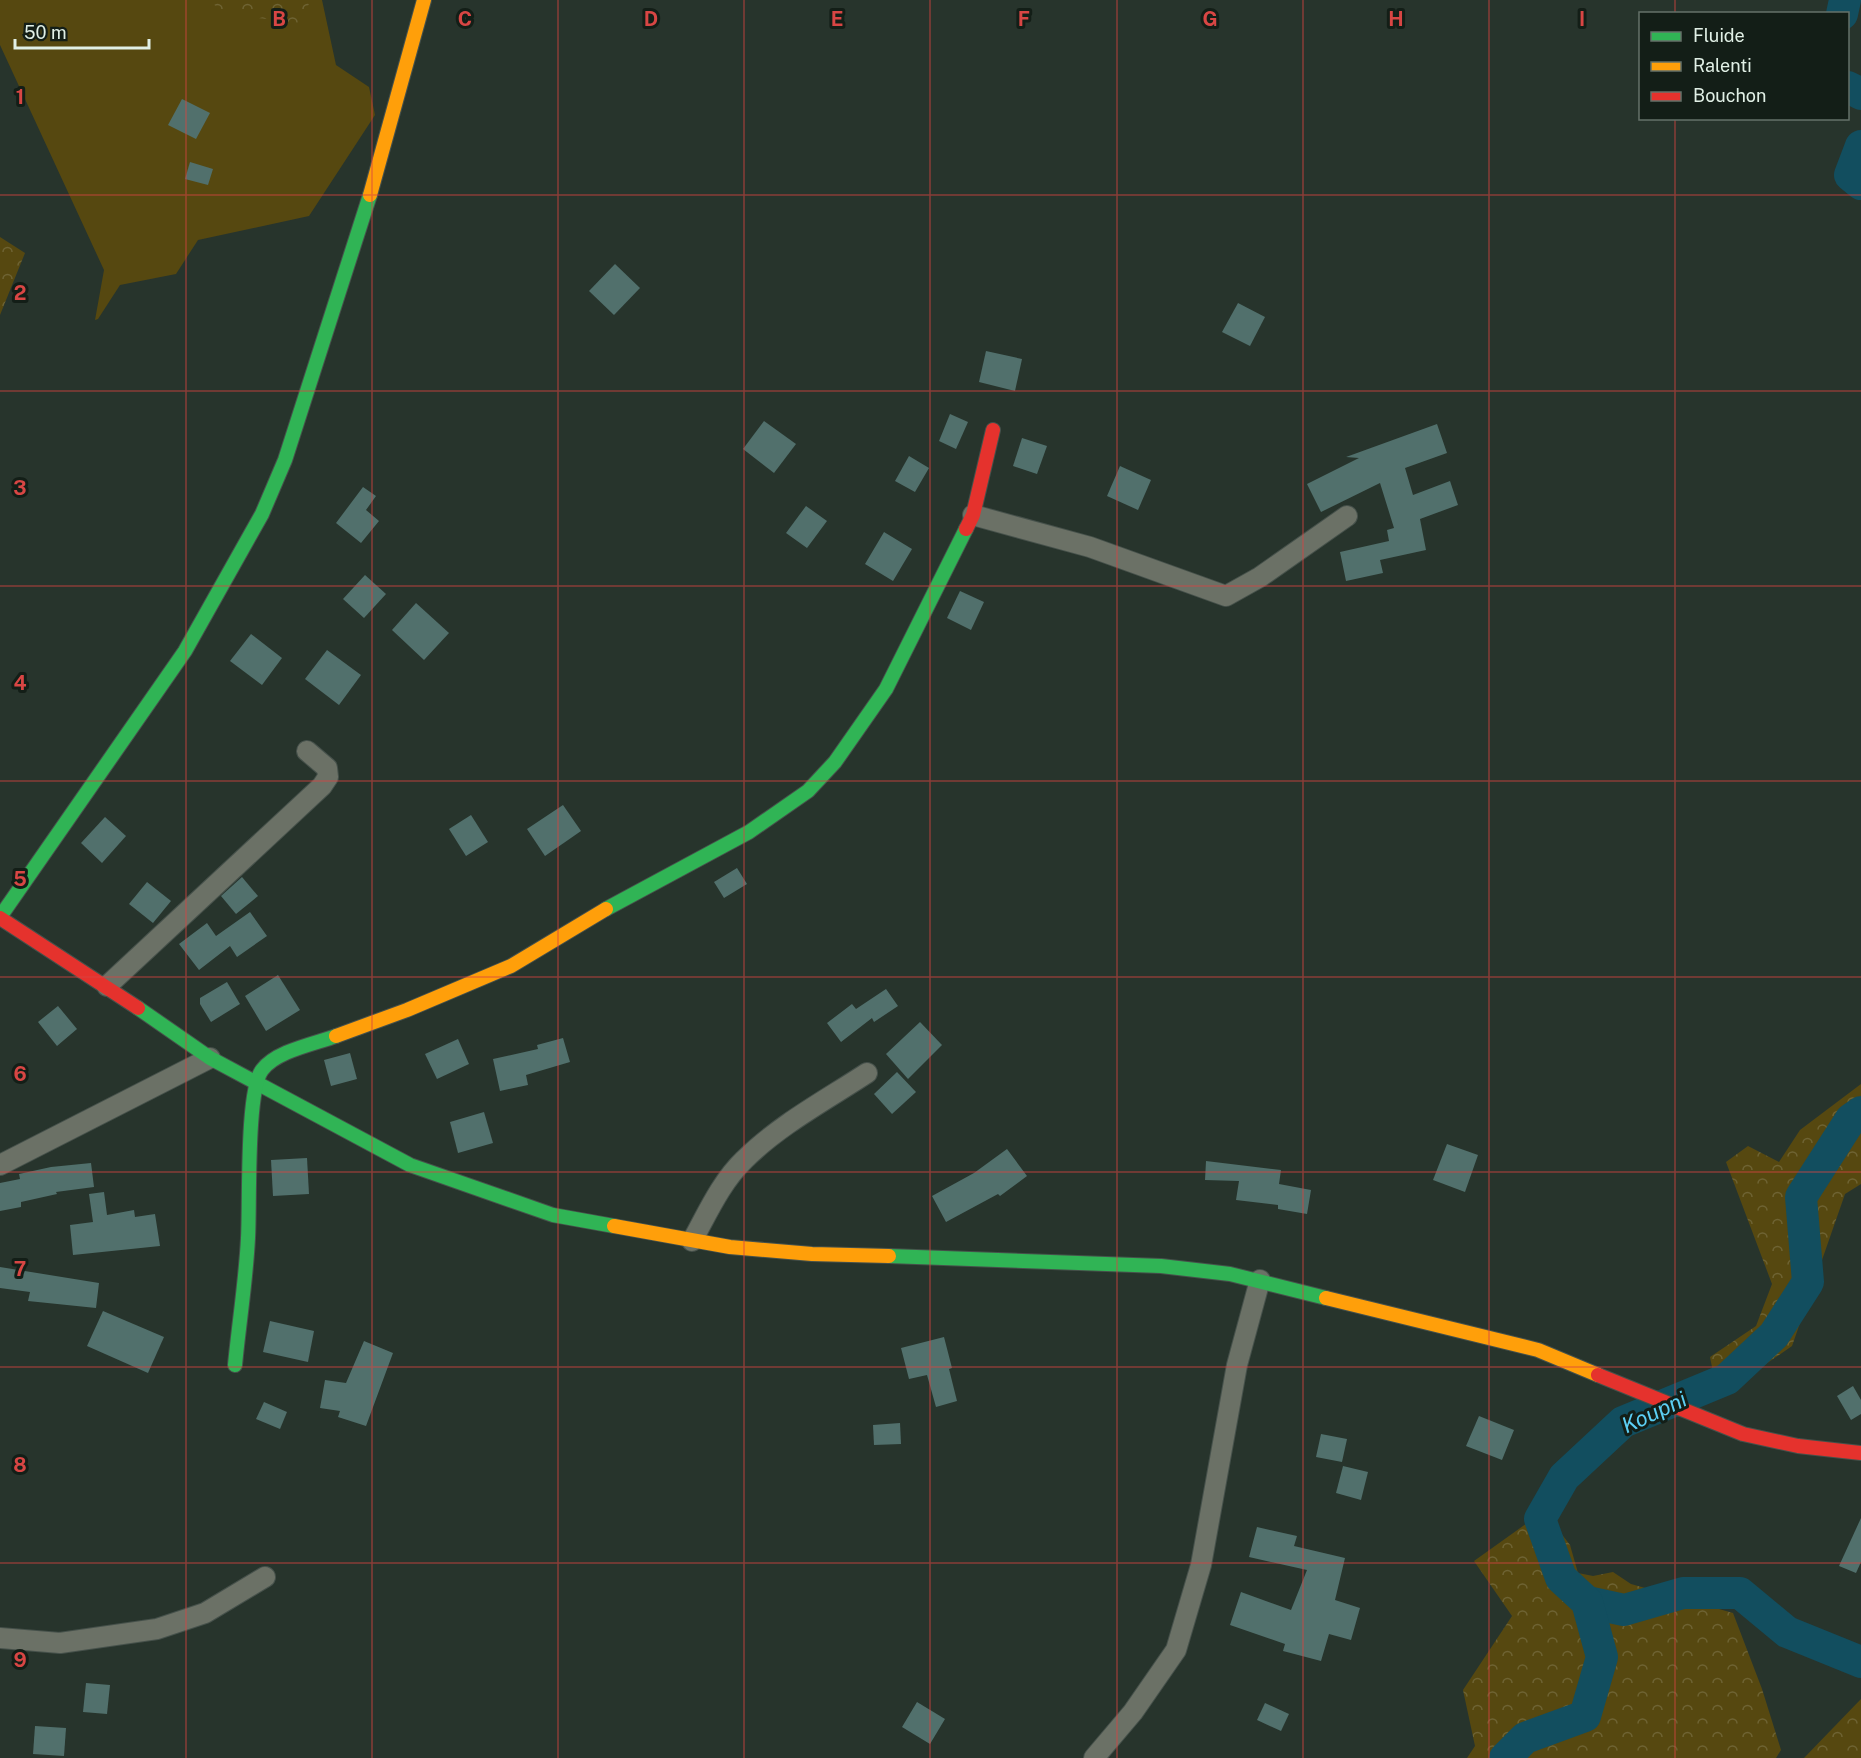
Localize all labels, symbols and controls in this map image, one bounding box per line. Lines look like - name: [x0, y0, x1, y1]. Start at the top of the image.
- text: B: [272, 7, 286, 31]
- text: C: [458, 7, 472, 31]
- text: D: [644, 7, 658, 31]
- text: E: [831, 7, 843, 31]
- text: F: [1018, 7, 1030, 31]
- text: G: [1202, 7, 1218, 31]
- text: H: [1388, 7, 1404, 31]
- text: I: [1579, 7, 1585, 31]
- scale bar: [15, 12, 148, 50]
- legend: [1639, 12, 1849, 120]
- text: 50 m: [24, 22, 67, 43]
- text: Fluide: [1693, 25, 1745, 46]
- text: Ralenti: [1693, 55, 1752, 76]
- text: 1: [16, 85, 24, 109]
- text: Bouchon: [1693, 85, 1766, 106]
- text: 2: [14, 281, 26, 305]
- text: 3: [13, 476, 27, 500]
- text: 4: [13, 671, 27, 695]
- text: 5: [13, 867, 27, 891]
- text: 6: [13, 1062, 27, 1086]
- text: 7: [14, 1257, 26, 1281]
- water label: Koupni: [1617, 1385, 1691, 1438]
- text: 8: [13, 1453, 27, 1477]
- text: 9: [13, 1648, 27, 1672]

